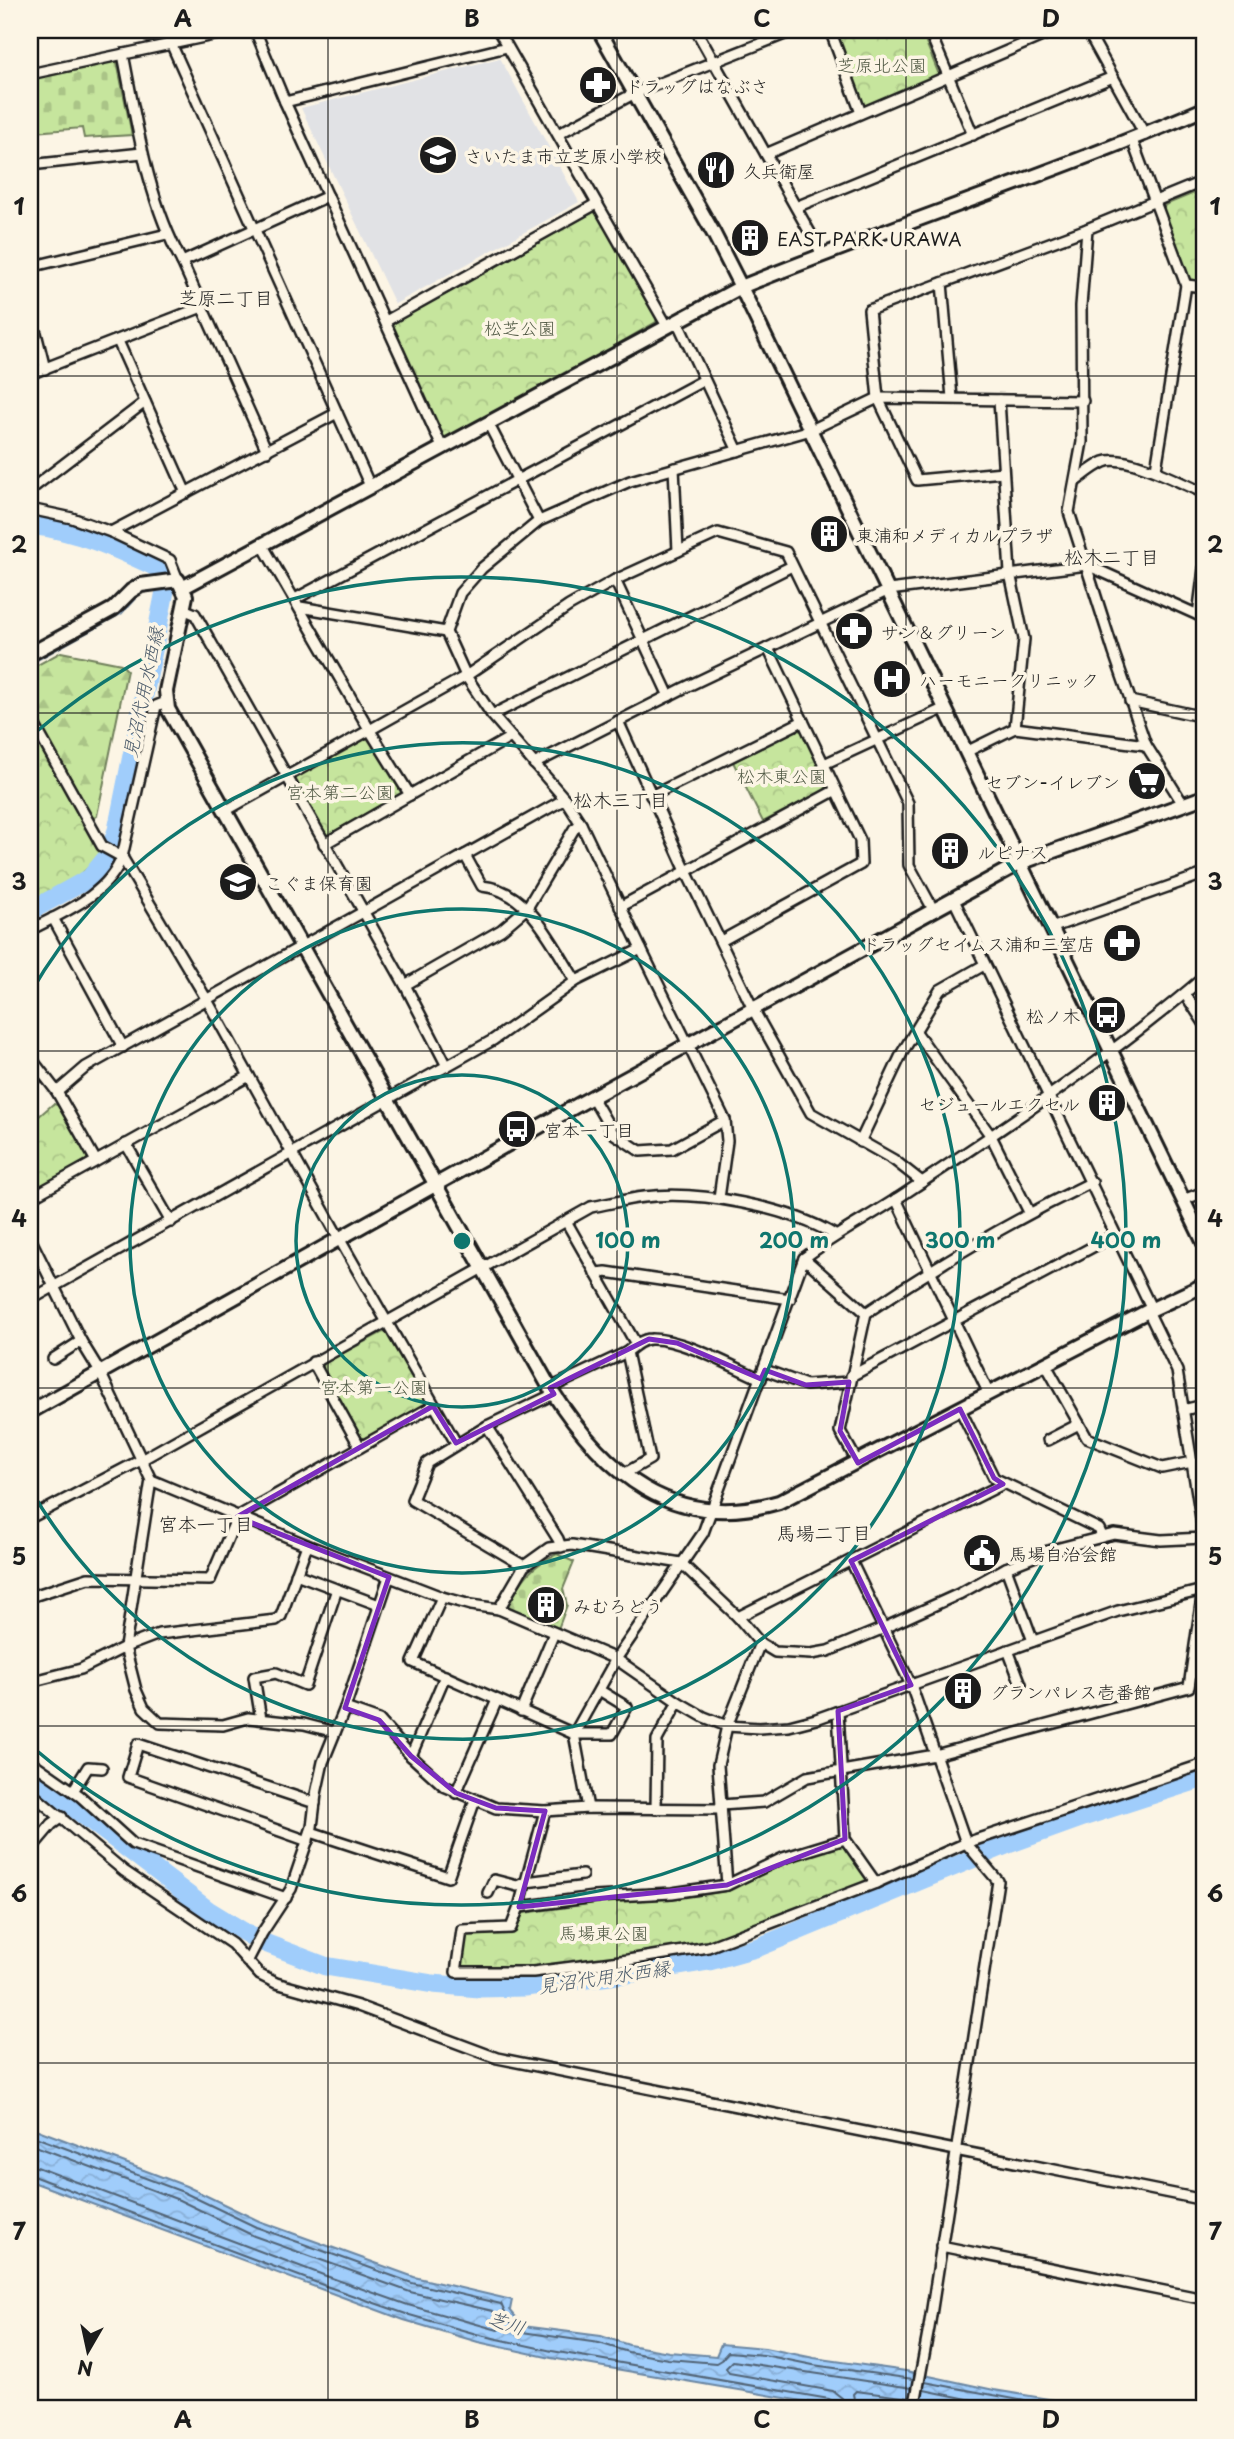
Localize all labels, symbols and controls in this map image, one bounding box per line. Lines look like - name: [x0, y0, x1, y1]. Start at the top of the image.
- text: A: [174, 0, 192, 35]
- text: B: [464, 0, 480, 35]
- text: C: [753, 0, 771, 35]
- text: D: [1042, 0, 1060, 35]
- park label: 芝原北公園: [837, 51, 927, 78]
- pharmacy icon: ドラッグはなぶさ: [577, 64, 619, 106]
- place label: ドラッグはなぶさ: [625, 72, 769, 99]
- school or university icon: さいたま市立芝原小学校: [417, 134, 459, 176]
- place label: さいたま市立芝原小学校: [465, 142, 662, 169]
- restaurant icon: 久兵衛屋: [695, 149, 737, 191]
- place label: 久兵衛屋: [743, 157, 815, 184]
- text: 1: [14, 188, 25, 223]
- text: 1: [1210, 188, 1221, 223]
- building icon: EAST PARK URAWA: [729, 217, 771, 259]
- place label: EAST PARK URAWA: [777, 225, 962, 252]
- district label: 芝原二丁目: [178, 283, 274, 311]
- park label: 松芝公園: [484, 314, 556, 341]
- building icon: 東浦和メディカルプラザ: [808, 513, 850, 555]
- place label: 東浦和メディカルプラザ: [856, 521, 1053, 548]
- text: 2: [11, 526, 27, 561]
- text: 2: [1207, 526, 1223, 561]
- district label: 松木二丁目: [1064, 542, 1160, 570]
- pharmacy icon: サン＆グリーン: [833, 610, 875, 652]
- place label: サン＆グリーン: [881, 618, 1006, 645]
- water label: 見沼代用水西縁: [114, 622, 170, 760]
- hospital icon: ハーモニークリニック: [871, 658, 913, 700]
- place label: ハーモニークリニック: [919, 666, 1099, 693]
- supermarket icon: セブン-イレブン: [1126, 760, 1168, 802]
- park label: 松木東公園: [737, 762, 827, 789]
- place label: セブン-イレブン: [985, 768, 1120, 795]
- park label: 宮本第二公園: [286, 778, 394, 805]
- district label: 松木三丁目: [573, 785, 669, 813]
- building icon: ルピナス: [929, 830, 971, 872]
- place label: ルピナス: [977, 838, 1048, 865]
- school or university icon: こぐま保育園: [217, 861, 259, 903]
- text: 3: [11, 863, 27, 898]
- text: 3: [1207, 863, 1223, 898]
- place label: こぐま保育園: [265, 869, 373, 896]
- pharmacy icon: ドラッグセイムス浦和三室店: [1101, 922, 1143, 964]
- place label: ドラッグセイムス浦和三室店: [862, 930, 1095, 957]
- bus stop icon: 松ノ木: [1086, 994, 1128, 1036]
- place label: 松ノ木: [1026, 1002, 1080, 1029]
- building icon: セジュールエクセル: [1086, 1082, 1128, 1124]
- place label: セジュールエクセル: [918, 1090, 1080, 1117]
- bus stop icon: 宮本一丁目: [496, 1108, 538, 1150]
- place label: 宮本一丁目: [544, 1116, 634, 1143]
- text: 4: [11, 1200, 27, 1235]
- text: 4: [1207, 1200, 1223, 1235]
- text: 100 m: [595, 1223, 661, 1255]
- text: 200 m: [759, 1223, 829, 1255]
- text: 300 m: [925, 1223, 995, 1255]
- text: 400 m: [1091, 1223, 1161, 1255]
- centre of rings: [450, 1229, 474, 1253]
- park label: 宮本第一公園: [320, 1373, 428, 1400]
- district label: 宮本一丁目: [158, 1509, 254, 1537]
- district label: 馬場二丁目: [776, 1518, 872, 1546]
- public building icon: 馬場自治会館: [961, 1532, 1003, 1574]
- text: 5: [12, 1538, 26, 1573]
- text: 5: [1208, 1538, 1222, 1573]
- place label: 馬場自治会館: [1009, 1540, 1117, 1567]
- building icon: みむろどう: [525, 1584, 567, 1626]
- place label: みむろどう: [573, 1592, 663, 1619]
- building icon: グランパレス壱番館: [942, 1670, 984, 1712]
- place label: グランパレス壱番館: [990, 1678, 1151, 1705]
- text: 6: [11, 1875, 27, 1910]
- text: 6: [1207, 1875, 1223, 1910]
- park label: 馬場東公園: [559, 1919, 649, 1946]
- water label: 見沼代用水西縁: [536, 1953, 674, 1999]
- text: 7: [12, 2213, 26, 2248]
- text: 7: [1208, 2213, 1222, 2248]
- water label: 芝川: [485, 2303, 529, 2341]
- north arrow: [52, 2316, 122, 2386]
- text: N: [76, 2354, 95, 2384]
- text: A: [174, 2401, 192, 2436]
- text: B: [464, 2401, 480, 2436]
- text: C: [753, 2401, 771, 2436]
- text: D: [1042, 2401, 1060, 2436]

